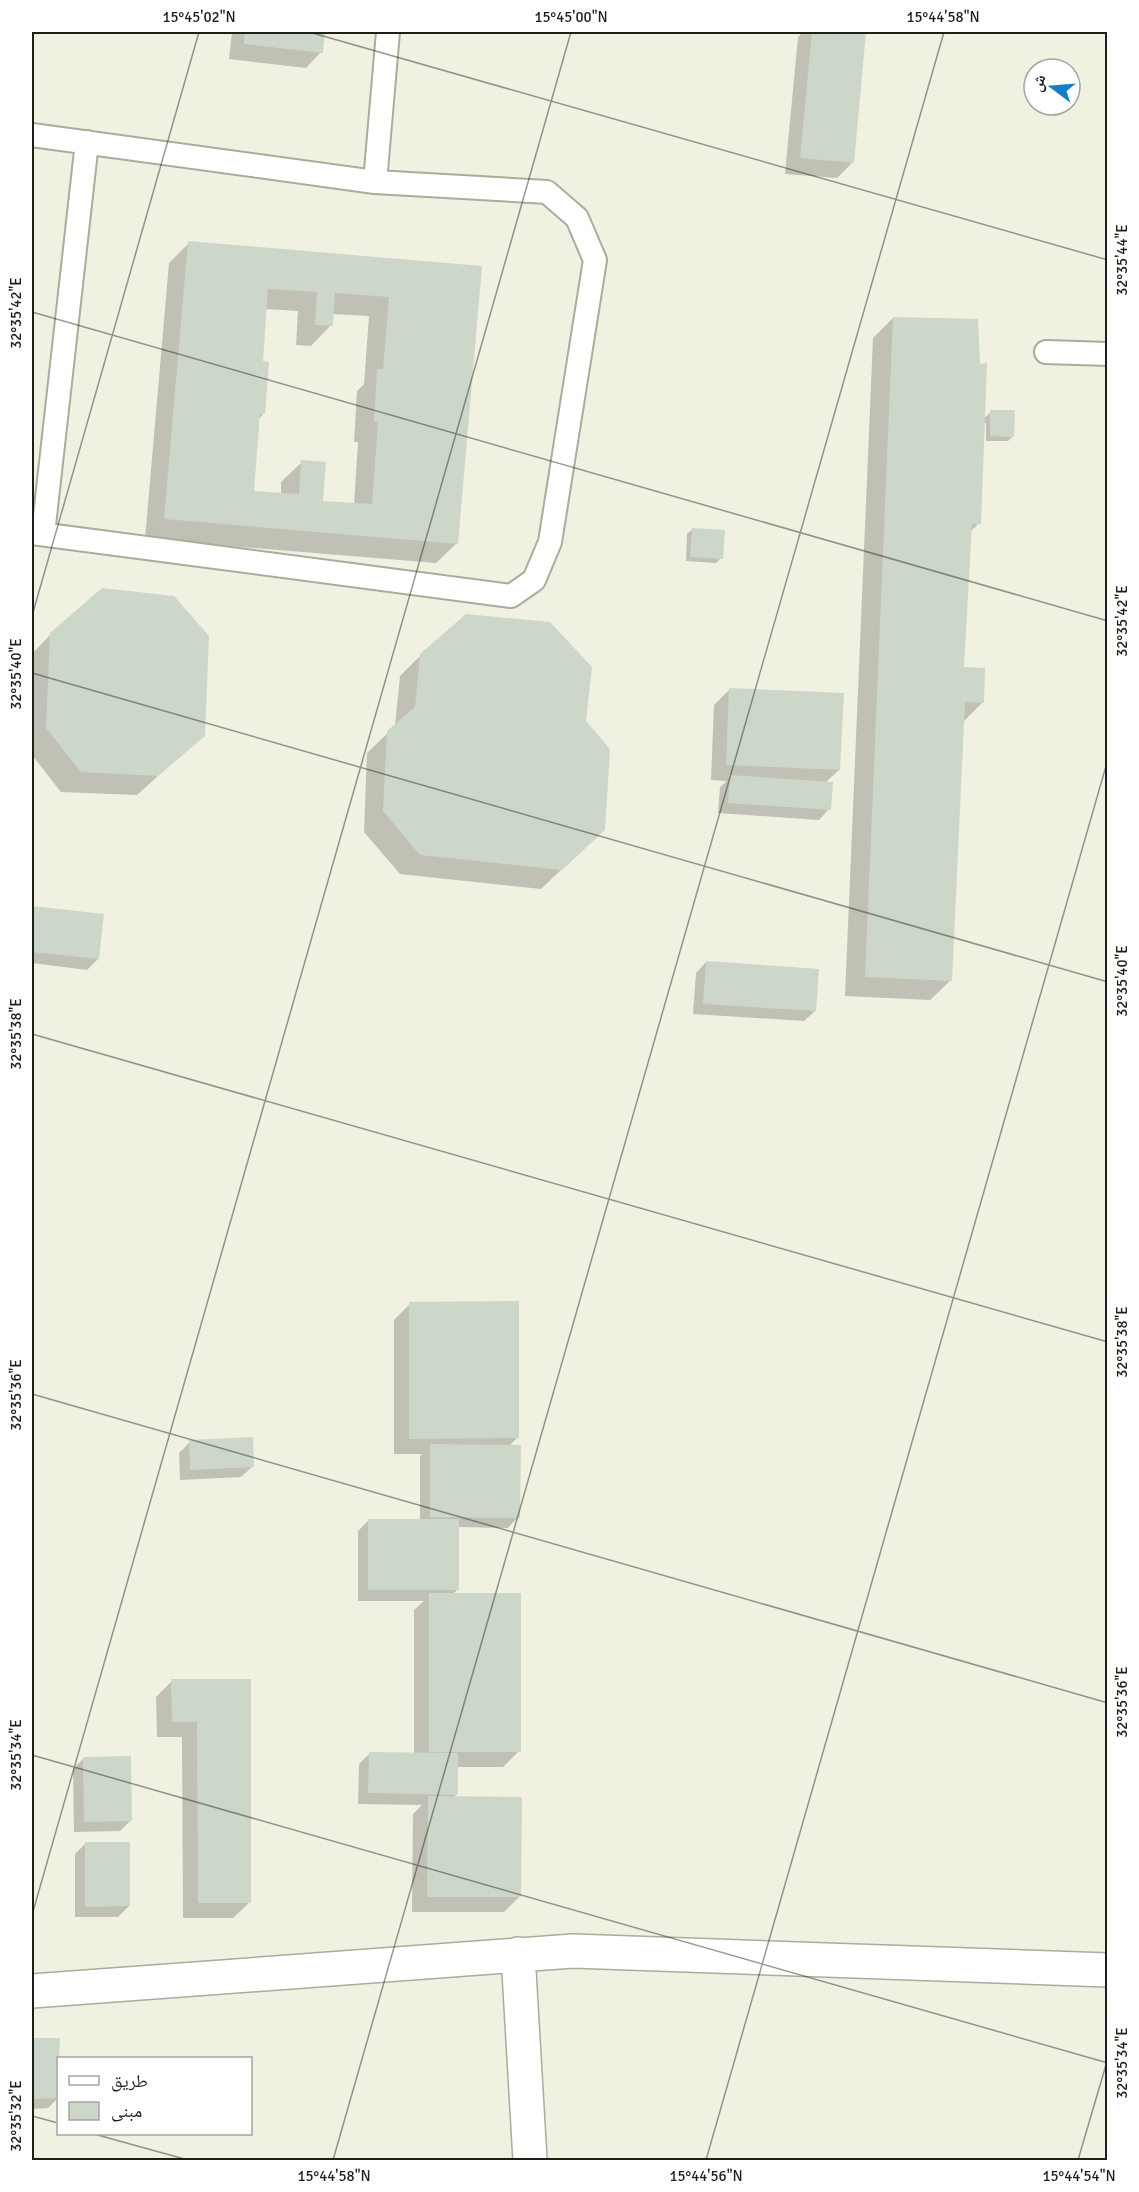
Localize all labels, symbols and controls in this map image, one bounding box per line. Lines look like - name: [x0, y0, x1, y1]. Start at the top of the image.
- text: 15°45'02"N: [162, 8, 236, 26]
- text: 15°45'00"N: [534, 8, 608, 26]
- text: 15°44'58"N: [906, 8, 980, 26]
- north arrow: [1022, 57, 1082, 117]
- text: ش: [1027, 72, 1051, 94]
- text: 32°35'44"E: [1113, 224, 1131, 296]
- text: 32°35'42"E: [7, 277, 25, 349]
- text: 32°35'42"E: [1113, 585, 1131, 657]
- text: 32°35'40"E: [7, 638, 25, 710]
- text: 32°35'40"E: [1113, 945, 1131, 1017]
- text: 32°35'38"E: [7, 998, 25, 1070]
- text: 32°35'38"E: [1113, 1306, 1131, 1378]
- text: 32°35'36"E: [7, 1359, 25, 1431]
- text: 32°35'36"E: [1113, 1666, 1131, 1738]
- text: 32°35'34"E: [7, 1719, 25, 1791]
- text: 32°35'34"E: [1113, 2027, 1131, 2099]
- legend: [57, 2057, 252, 2135]
- text: طريق: [111, 2070, 148, 2092]
- text: 32°35'32"E: [7, 2080, 25, 2152]
- text: مبنى: [111, 2100, 142, 2122]
- text: 15°44'58"N: [297, 2167, 371, 2185]
- text: 15°44'56"N: [669, 2167, 743, 2185]
- text: 15°44'54"N: [1042, 2167, 1116, 2185]

